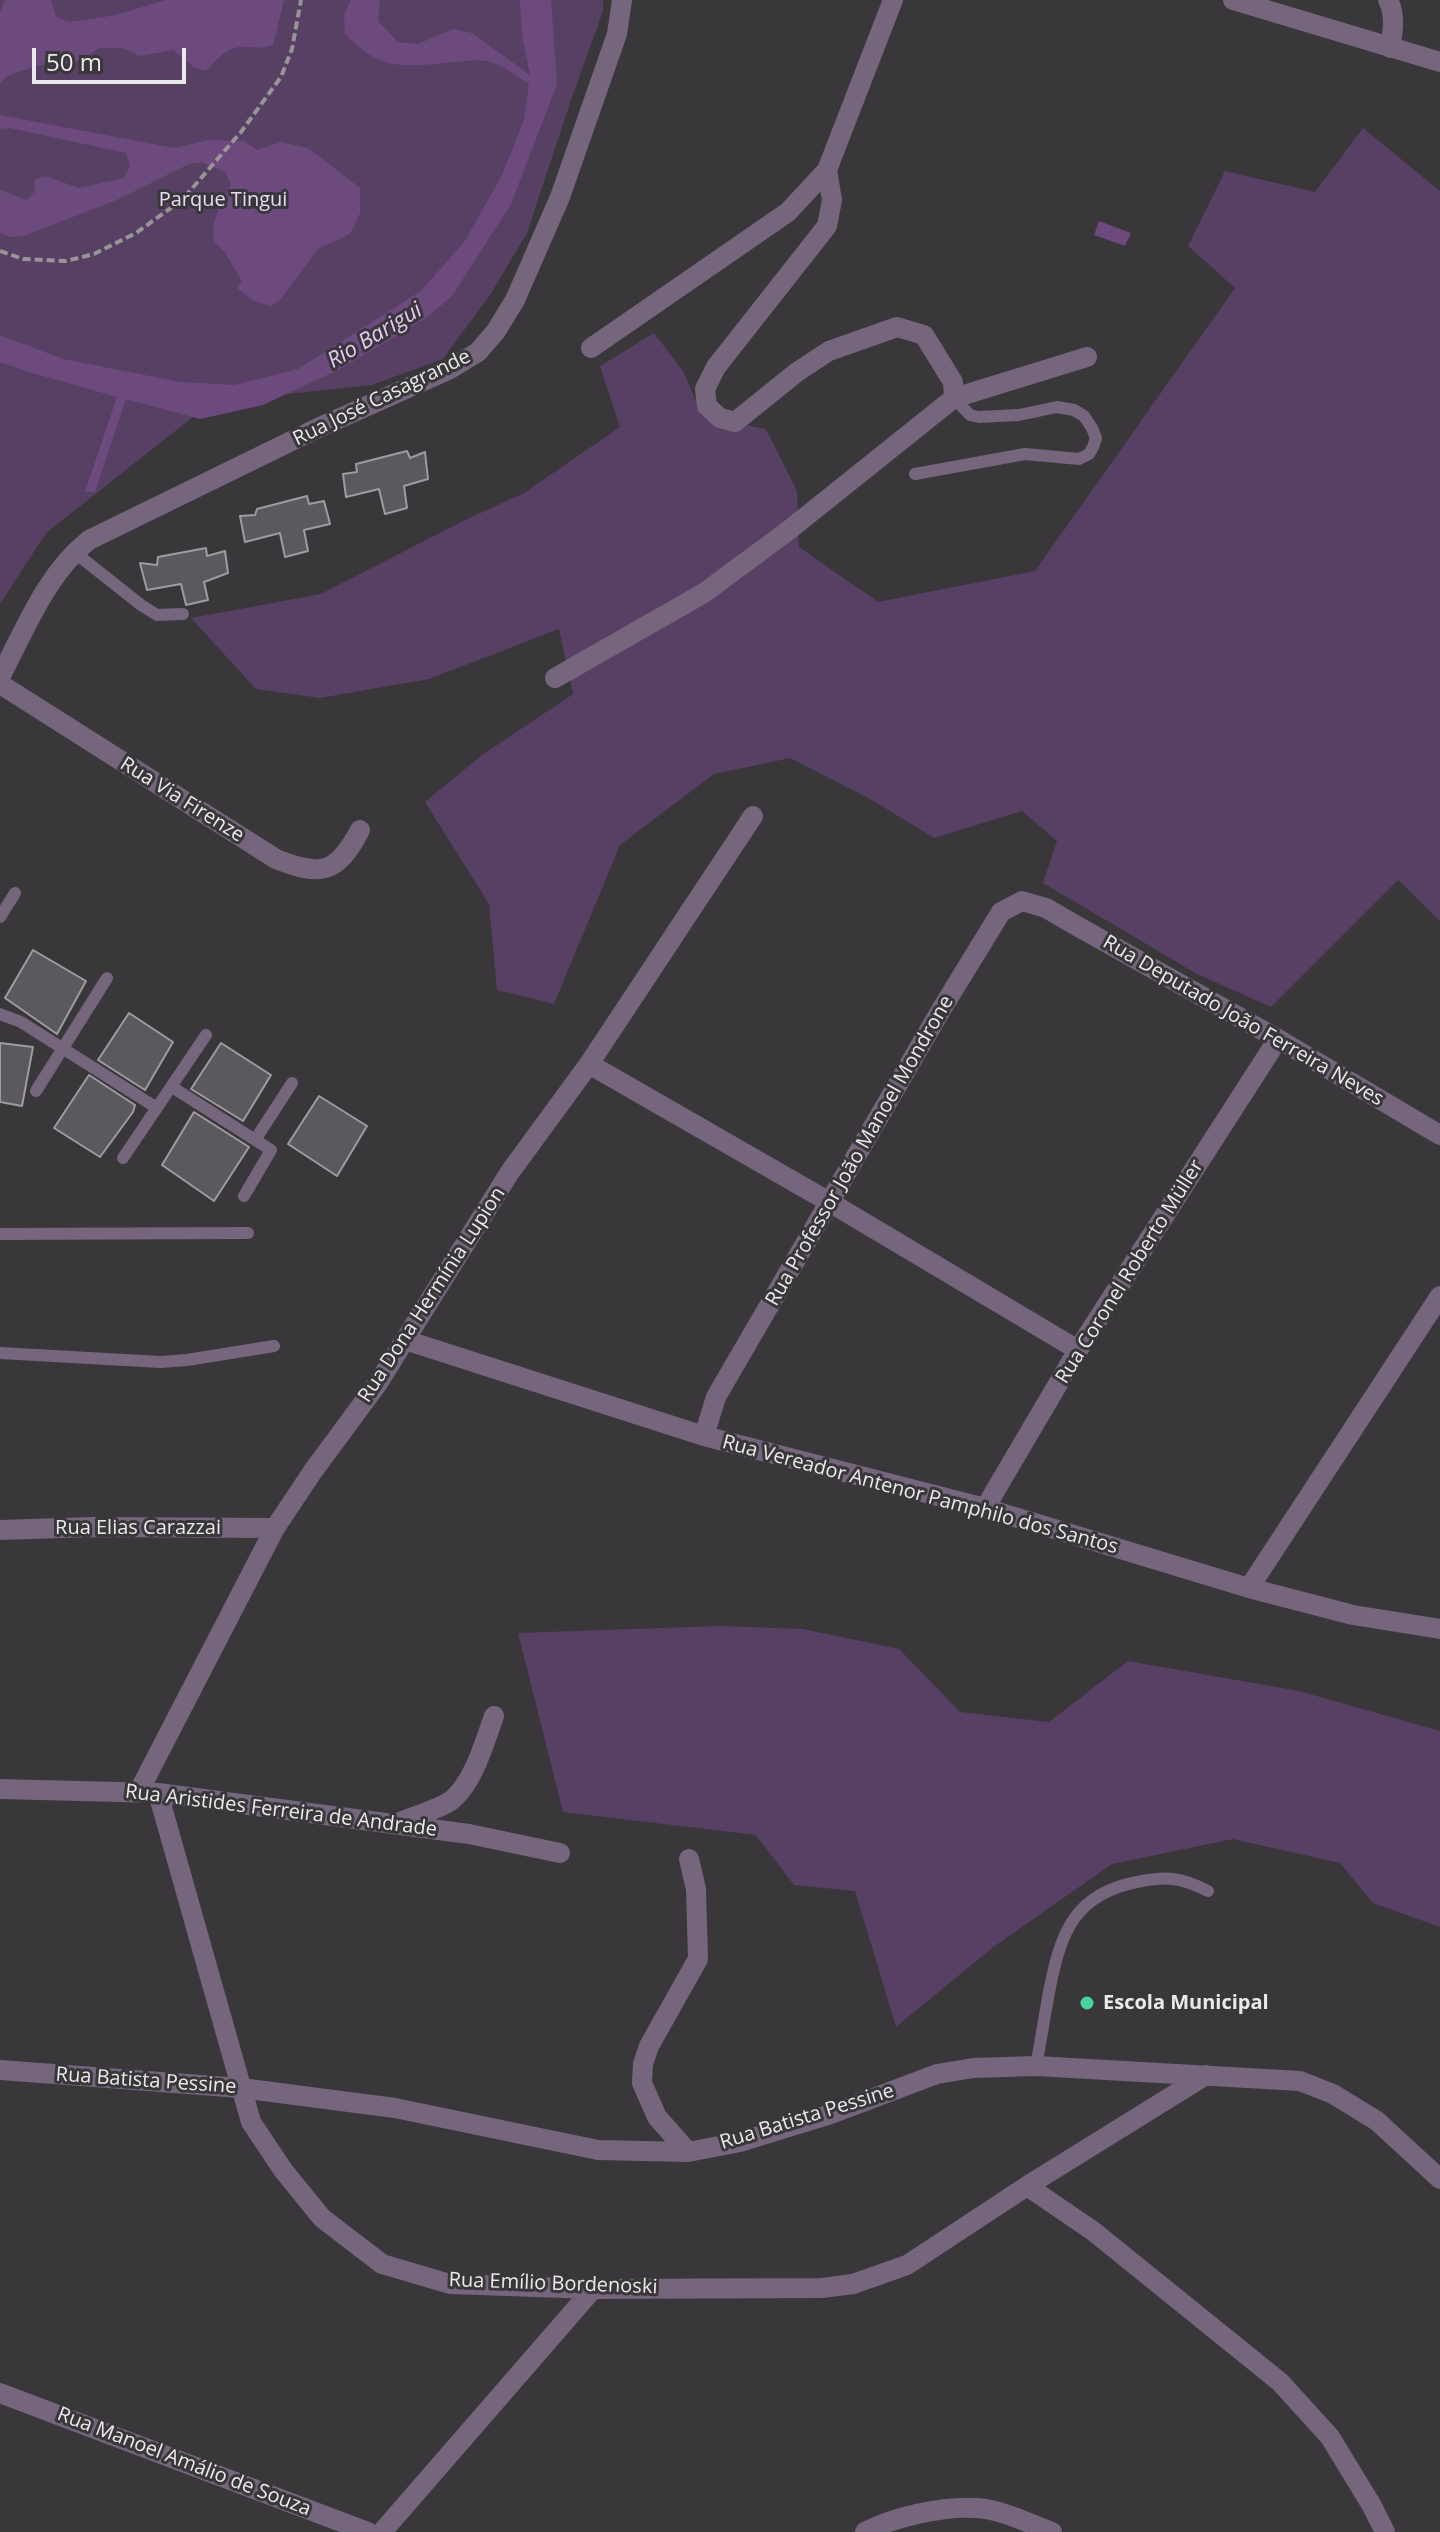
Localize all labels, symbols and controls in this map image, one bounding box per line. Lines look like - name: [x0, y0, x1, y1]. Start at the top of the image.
- scale bar: [36, 32, 190, 82]
- text: 50 m: [46, 45, 102, 78]
- park label: Parque Tingui: [159, 188, 287, 212]
- water label: Rio Barigui: [323, 297, 427, 375]
- street label: Rua José Casagrande: [289, 345, 475, 451]
- street label: Rua Via Firenze: [115, 752, 249, 848]
- street label: Rua Deputado João Ferreira Neves: [1098, 931, 1388, 1111]
- street label: Rua Professor João Manoel Mondrone: [761, 992, 959, 1310]
- street label: Rua Coronel Roberto Müller: [1051, 1156, 1209, 1388]
- street label: Rua Dona Hermínia Lupion: [353, 1183, 511, 1407]
- street label: Rua Vereador Antenor Pamphilo dos Santos: [720, 1431, 1120, 1559]
- street label: Rua Elias Carazzai: [55, 1516, 221, 1540]
- street label: Rua Aristides Ferreira de Andrade: [124, 1780, 438, 1842]
- place label: Escola Municipal: [1103, 1991, 1269, 2015]
- marker: Escola Municipal: [1078, 1994, 1096, 2012]
- street label: Rua Batista Pessine: [55, 2063, 237, 2099]
- street label: Rua Batista Pessine: [717, 2079, 897, 2155]
- street label: Rua Emílio Bordenoski: [448, 2268, 658, 2300]
- street label: Rua Manoel Amálio de Souza: [54, 2402, 314, 2522]

